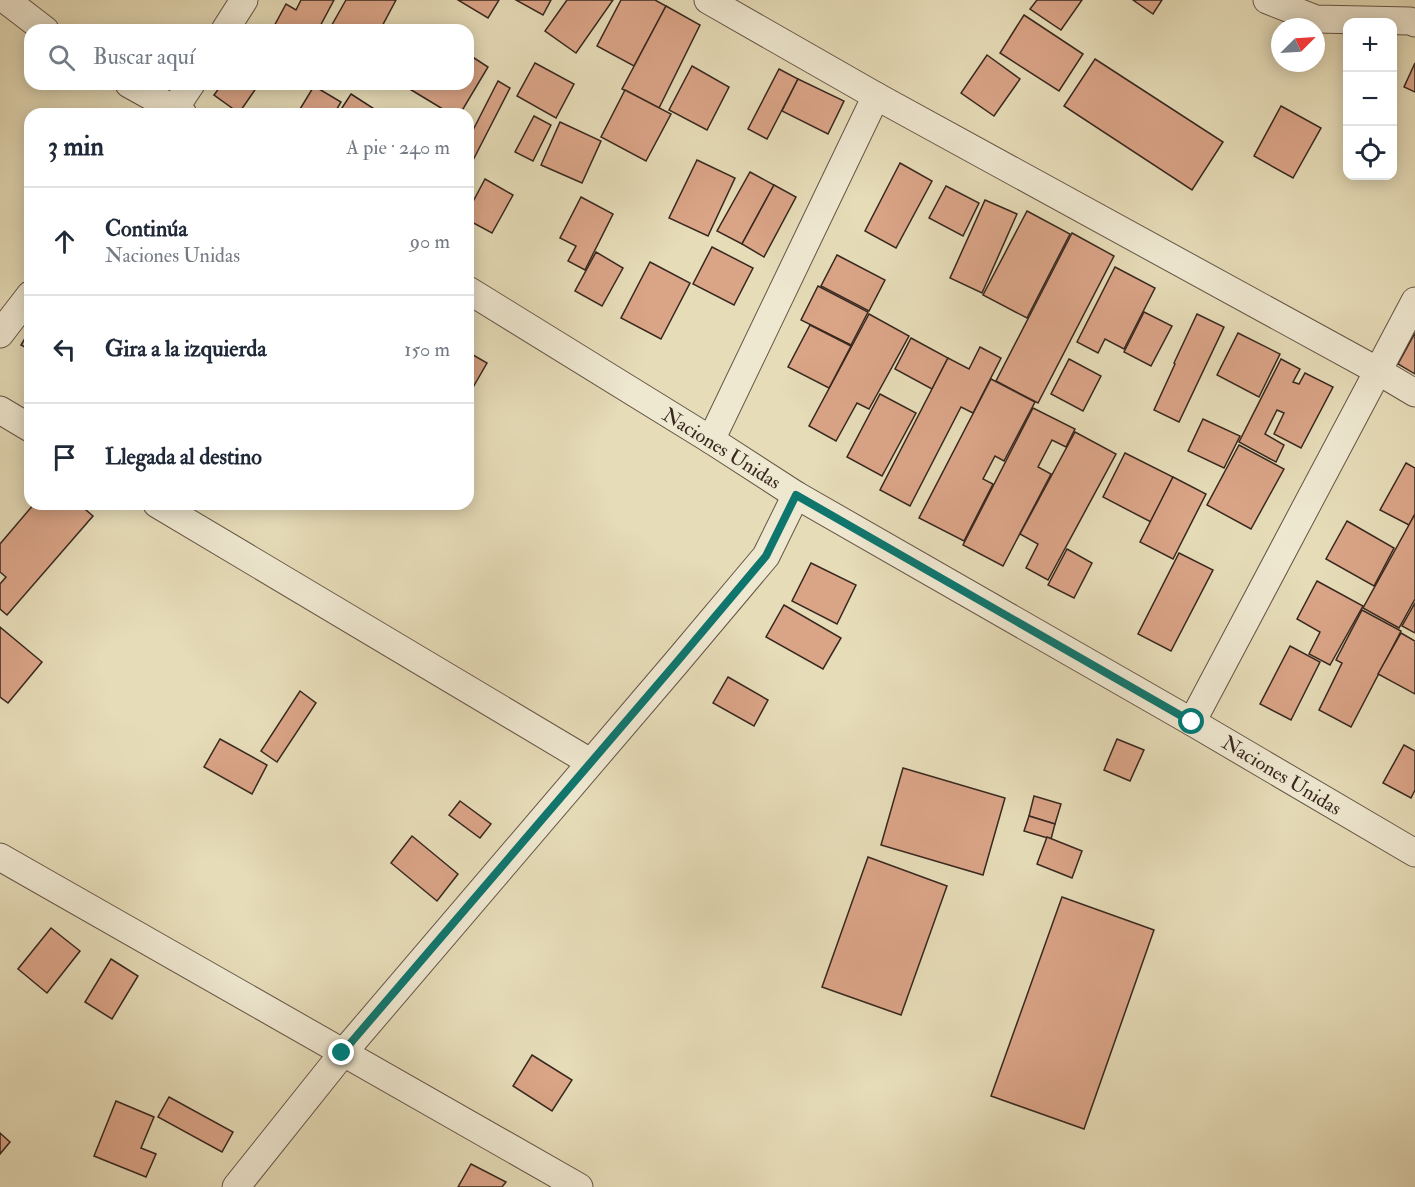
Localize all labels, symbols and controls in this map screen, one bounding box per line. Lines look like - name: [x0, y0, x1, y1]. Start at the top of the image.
- north arrow: [1271, 18, 1325, 72]
- map controls: [1343, 18, 1397, 180]
- button: +: [1343, 18, 1397, 72]
- search box: [24, 24, 474, 90]
- icon: search: [45, 41, 78, 74]
- text: Buscar aquí: [93, 43, 195, 71]
- button: −: [1343, 72, 1397, 126]
- button: locate: [1343, 126, 1397, 180]
- text: 3 min: [48, 131, 104, 163]
- text: A pie · 240 m: [346, 135, 450, 160]
- text: Continúa: [105, 215, 188, 243]
- icon: ahead: [48, 225, 81, 258]
- text: 90 m: [410, 229, 450, 254]
- text: Naciones Unidas: [105, 243, 240, 268]
- icon: left: [48, 333, 81, 366]
- text: Gira a la izquierda: [105, 335, 266, 363]
- text: 150 m: [404, 337, 450, 362]
- street label: Naciones Unidas: [658, 402, 786, 495]
- icon: arrive: [48, 441, 81, 474]
- text: Llegada al destino: [105, 443, 262, 471]
- route start: [1178, 708, 1204, 734]
- street label: Naciones Unidas: [1217, 730, 1346, 821]
- route end: [328, 1039, 354, 1065]

